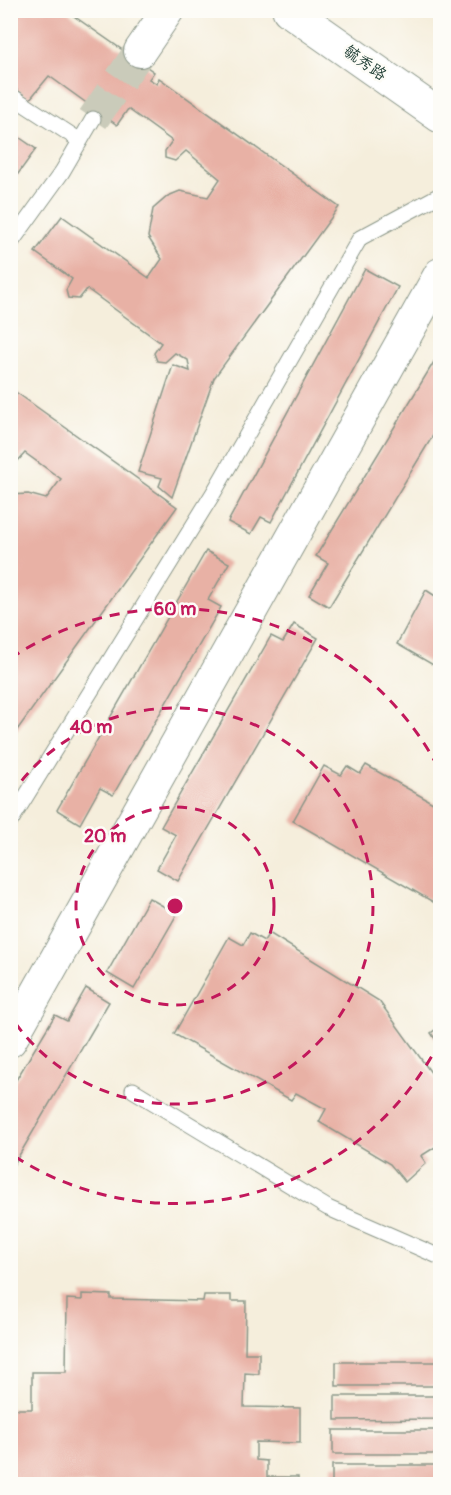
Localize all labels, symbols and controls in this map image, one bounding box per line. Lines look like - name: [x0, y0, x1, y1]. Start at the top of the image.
- street label: 毓秀路: [340, 41, 390, 85]
- text: 60 m: [154, 598, 196, 621]
- text: 40 m: [70, 716, 112, 739]
- text: 20 m: [84, 825, 126, 848]
- centre of rings: [165, 896, 185, 916]

